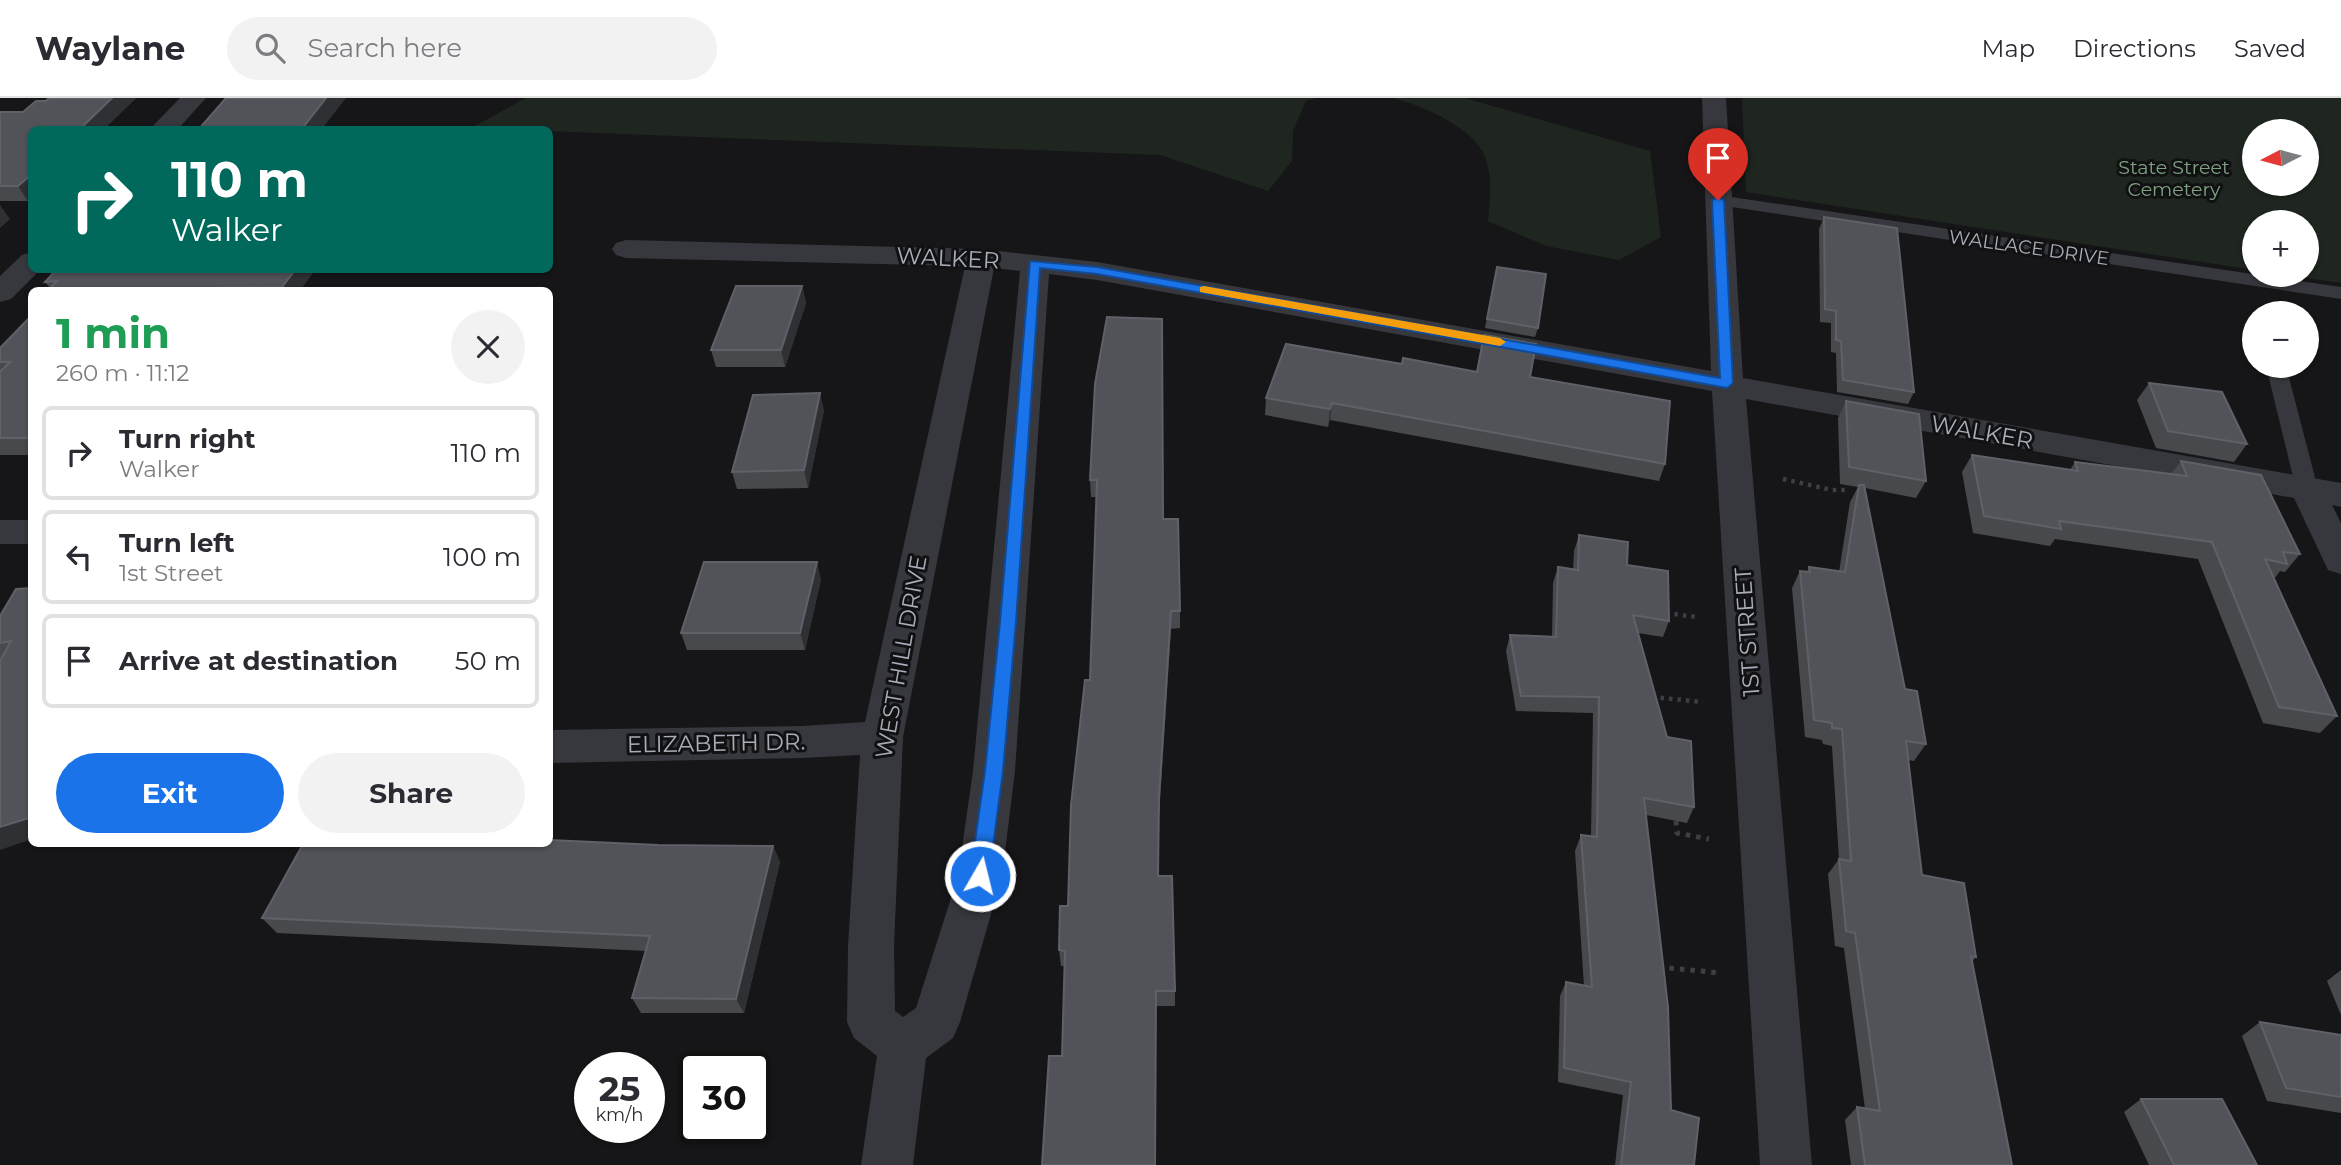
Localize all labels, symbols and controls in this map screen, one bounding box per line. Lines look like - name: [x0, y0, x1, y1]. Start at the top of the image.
- search box: [227, 17, 717, 80]
- text: Waylane: [35, 28, 185, 68]
- icon: search: [251, 29, 289, 67]
- text: Search here: [307, 32, 462, 64]
- text: Map: [1982, 34, 2035, 63]
- text: Directions: [2073, 34, 2196, 63]
- text: Saved: [2234, 34, 2306, 63]
- north arrow: [2242, 119, 2319, 196]
- map controls: [2242, 119, 2319, 378]
- pin: [1688, 128, 1748, 200]
- icon: arrive: [1699, 139, 1737, 177]
- text: 110 m: [171, 150, 308, 209]
- icon: right: [56, 154, 147, 245]
- park label: State Street Cemetery: [2118, 156, 2230, 201]
- text: Walker: [171, 210, 283, 249]
- button: +: [2242, 210, 2319, 287]
- street label: WALLACE DRIVE: [1947, 225, 2111, 270]
- street label: WALKER: [896, 241, 1000, 275]
- button: −: [2242, 301, 2319, 378]
- text: 1 min: [56, 307, 170, 359]
- button: close: [451, 310, 525, 384]
- text: 260 m · 11:12: [56, 359, 189, 387]
- street label: WALKER: [1929, 409, 2035, 455]
- text: Turn right: [119, 423, 255, 455]
- icon: right: [60, 434, 98, 472]
- text: 110 m: [451, 437, 521, 469]
- text: Walker: [119, 455, 199, 483]
- text: Turn left: [119, 527, 235, 559]
- icon: left: [60, 538, 98, 576]
- text: 100 m: [443, 541, 521, 573]
- street label: WEST HILL DRIVE: [869, 553, 933, 761]
- text: 1st Street: [119, 559, 223, 587]
- street label: 1ST STREET: [1728, 566, 1765, 697]
- icon: arrive: [60, 642, 98, 680]
- text: Arrive at destination: [119, 645, 398, 677]
- text: 50 m: [455, 645, 521, 677]
- street label: ELIZABETH DR.: [627, 727, 805, 759]
- button: Exit: [56, 753, 284, 833]
- button: Share: [298, 753, 525, 833]
- position arrow: [943, 839, 1017, 913]
- speed limit sign: 30: [679, 1052, 770, 1143]
- text: 25: [599, 1067, 640, 1110]
- text: km/h: [595, 1104, 644, 1126]

